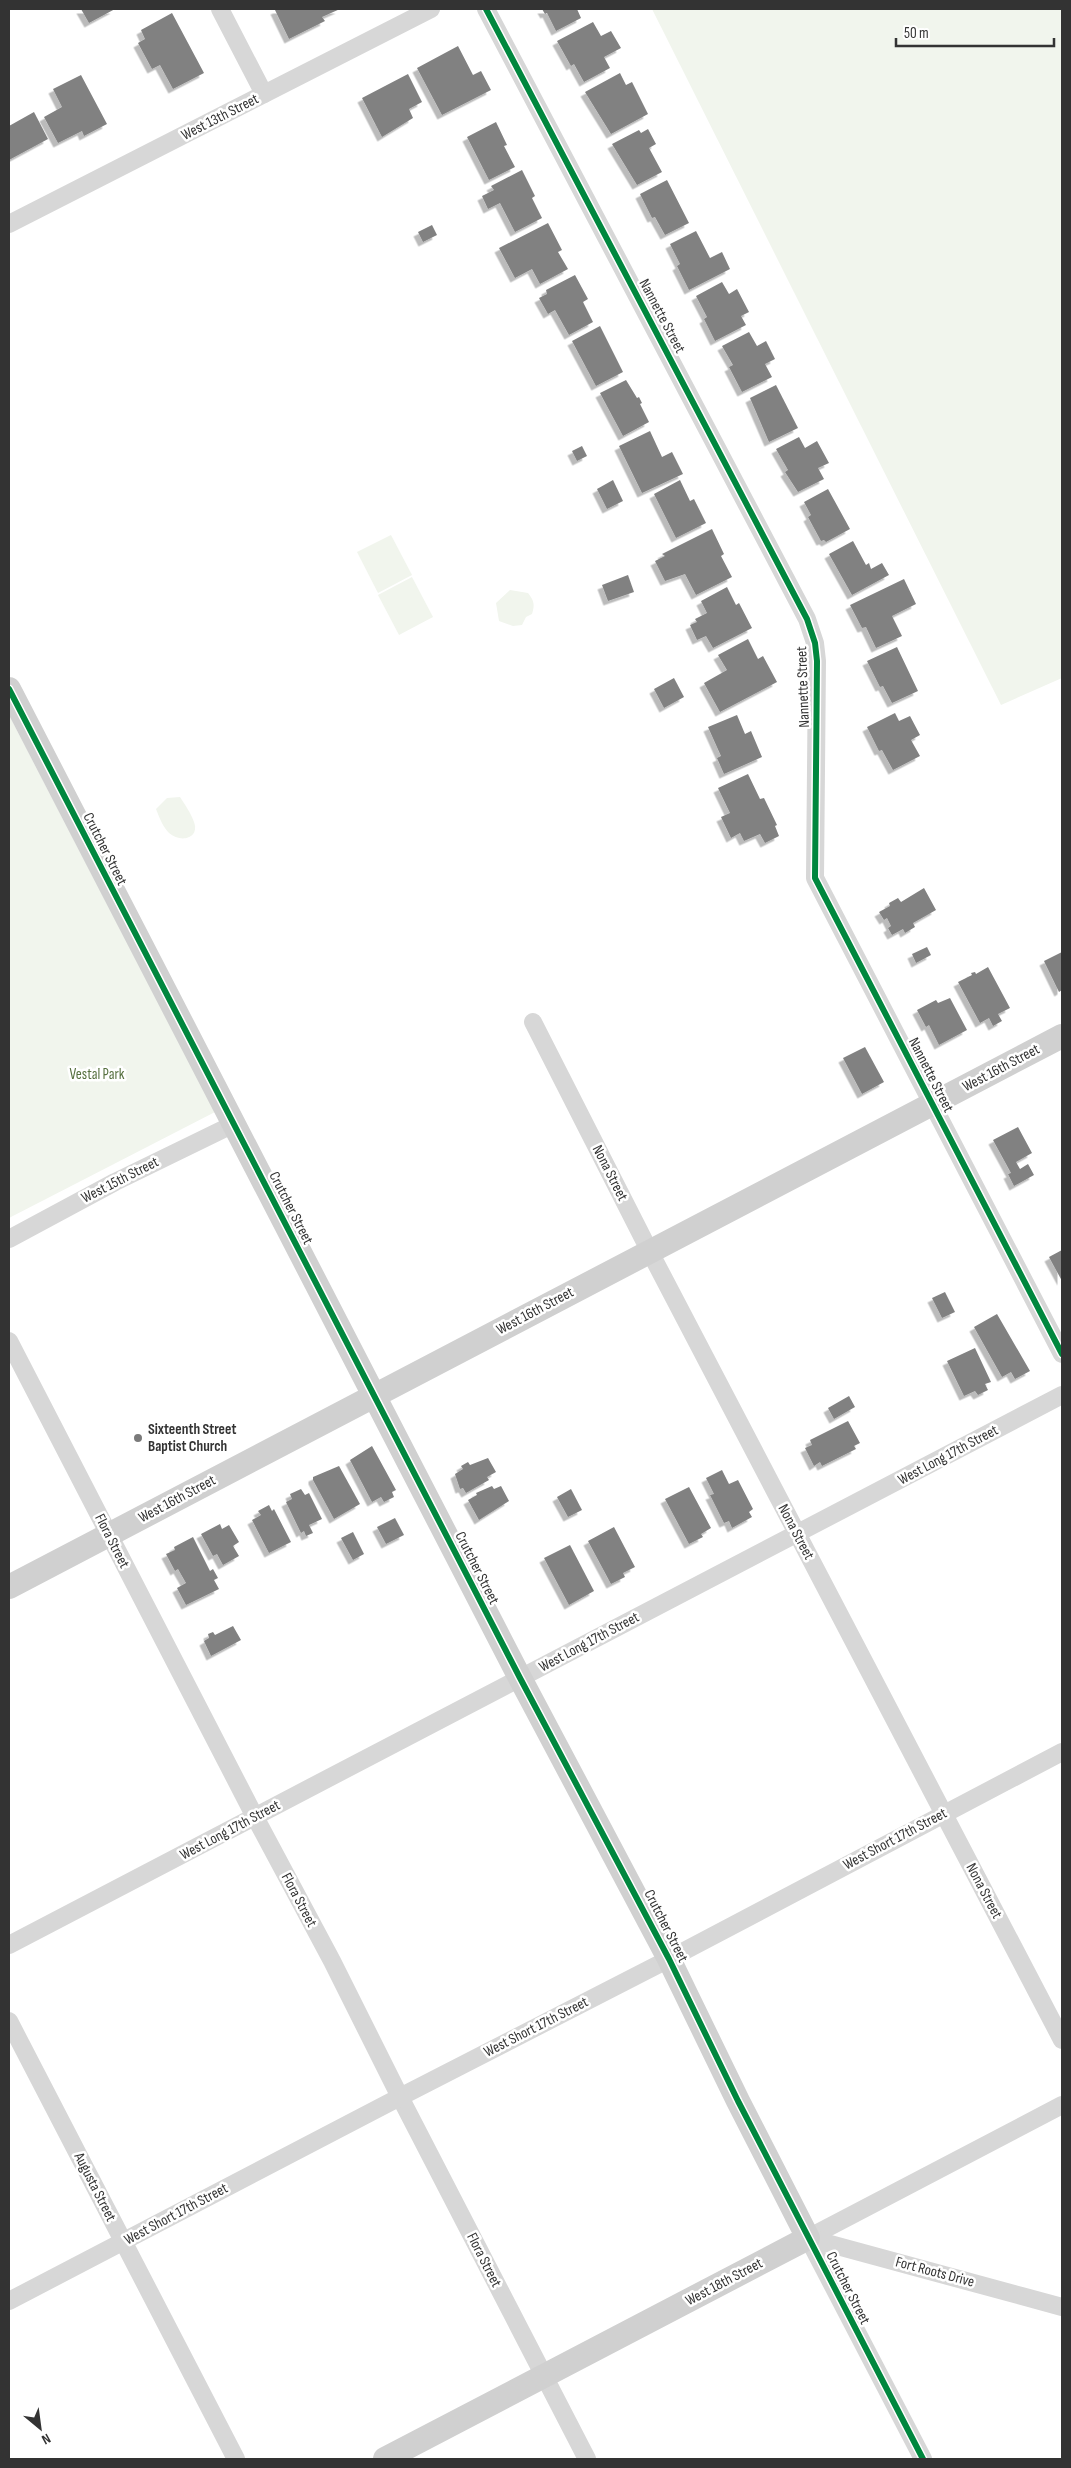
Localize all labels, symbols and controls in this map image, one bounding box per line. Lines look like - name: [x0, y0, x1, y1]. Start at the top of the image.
- scale bar: [896, 15, 1054, 47]
- text: 50 m: [904, 24, 929, 43]
- street label: West 13th Street: [178, 89, 262, 145]
- street label: Nannette Street: [635, 276, 690, 357]
- street label: Nannette Street: [792, 646, 814, 728]
- street label: Crutcher Street: [79, 809, 132, 889]
- street label: Nannette Street: [904, 1034, 958, 1116]
- street label: West 16th Street: [959, 1040, 1043, 1096]
- park label: Vestal Park: [69, 1065, 125, 1084]
- street label: Nona Street: [588, 1142, 632, 1204]
- street label: West 15th Street: [78, 1152, 162, 1208]
- street label: Crutcher Street: [265, 1168, 318, 1248]
- street label: West 16th Street: [493, 1283, 577, 1339]
- place label: Sixteenth Street Baptist Church: [148, 1420, 236, 1456]
- street label: West Long 17th Street: [895, 1420, 1002, 1489]
- marker: Sixteenth Street Baptist Church: [132, 1432, 144, 1444]
- street label: West 16th Street: [135, 1471, 219, 1527]
- street label: Nona Street: [774, 1501, 819, 1563]
- street label: Flora Street: [90, 1511, 134, 1572]
- street label: Crutcher Street: [451, 1528, 504, 1608]
- street label: West Long 17th Street: [536, 1607, 643, 1676]
- street label: West Long 17th Street: [177, 1795, 284, 1864]
- street label: West Short 17th Street: [840, 1803, 951, 1874]
- street label: Nona Street: [962, 1860, 1007, 1922]
- street label: Flora Street: [277, 1870, 321, 1931]
- street label: Crutcher Street: [640, 1886, 693, 1966]
- street label: West Short 17th Street: [481, 1992, 592, 2062]
- street label: Augusta Street: [69, 2149, 121, 2225]
- street label: West Short 17th Street: [121, 2178, 232, 2249]
- street label: Flora Street: [462, 2230, 506, 2291]
- street label: Crutcher Street: [822, 2248, 875, 2328]
- street label: Fort Roots Drive: [894, 2252, 976, 2292]
- street label: West 18th Street: [682, 2254, 766, 2310]
- north arrow: [15, 2403, 65, 2453]
- text: N: [39, 2430, 53, 2448]

